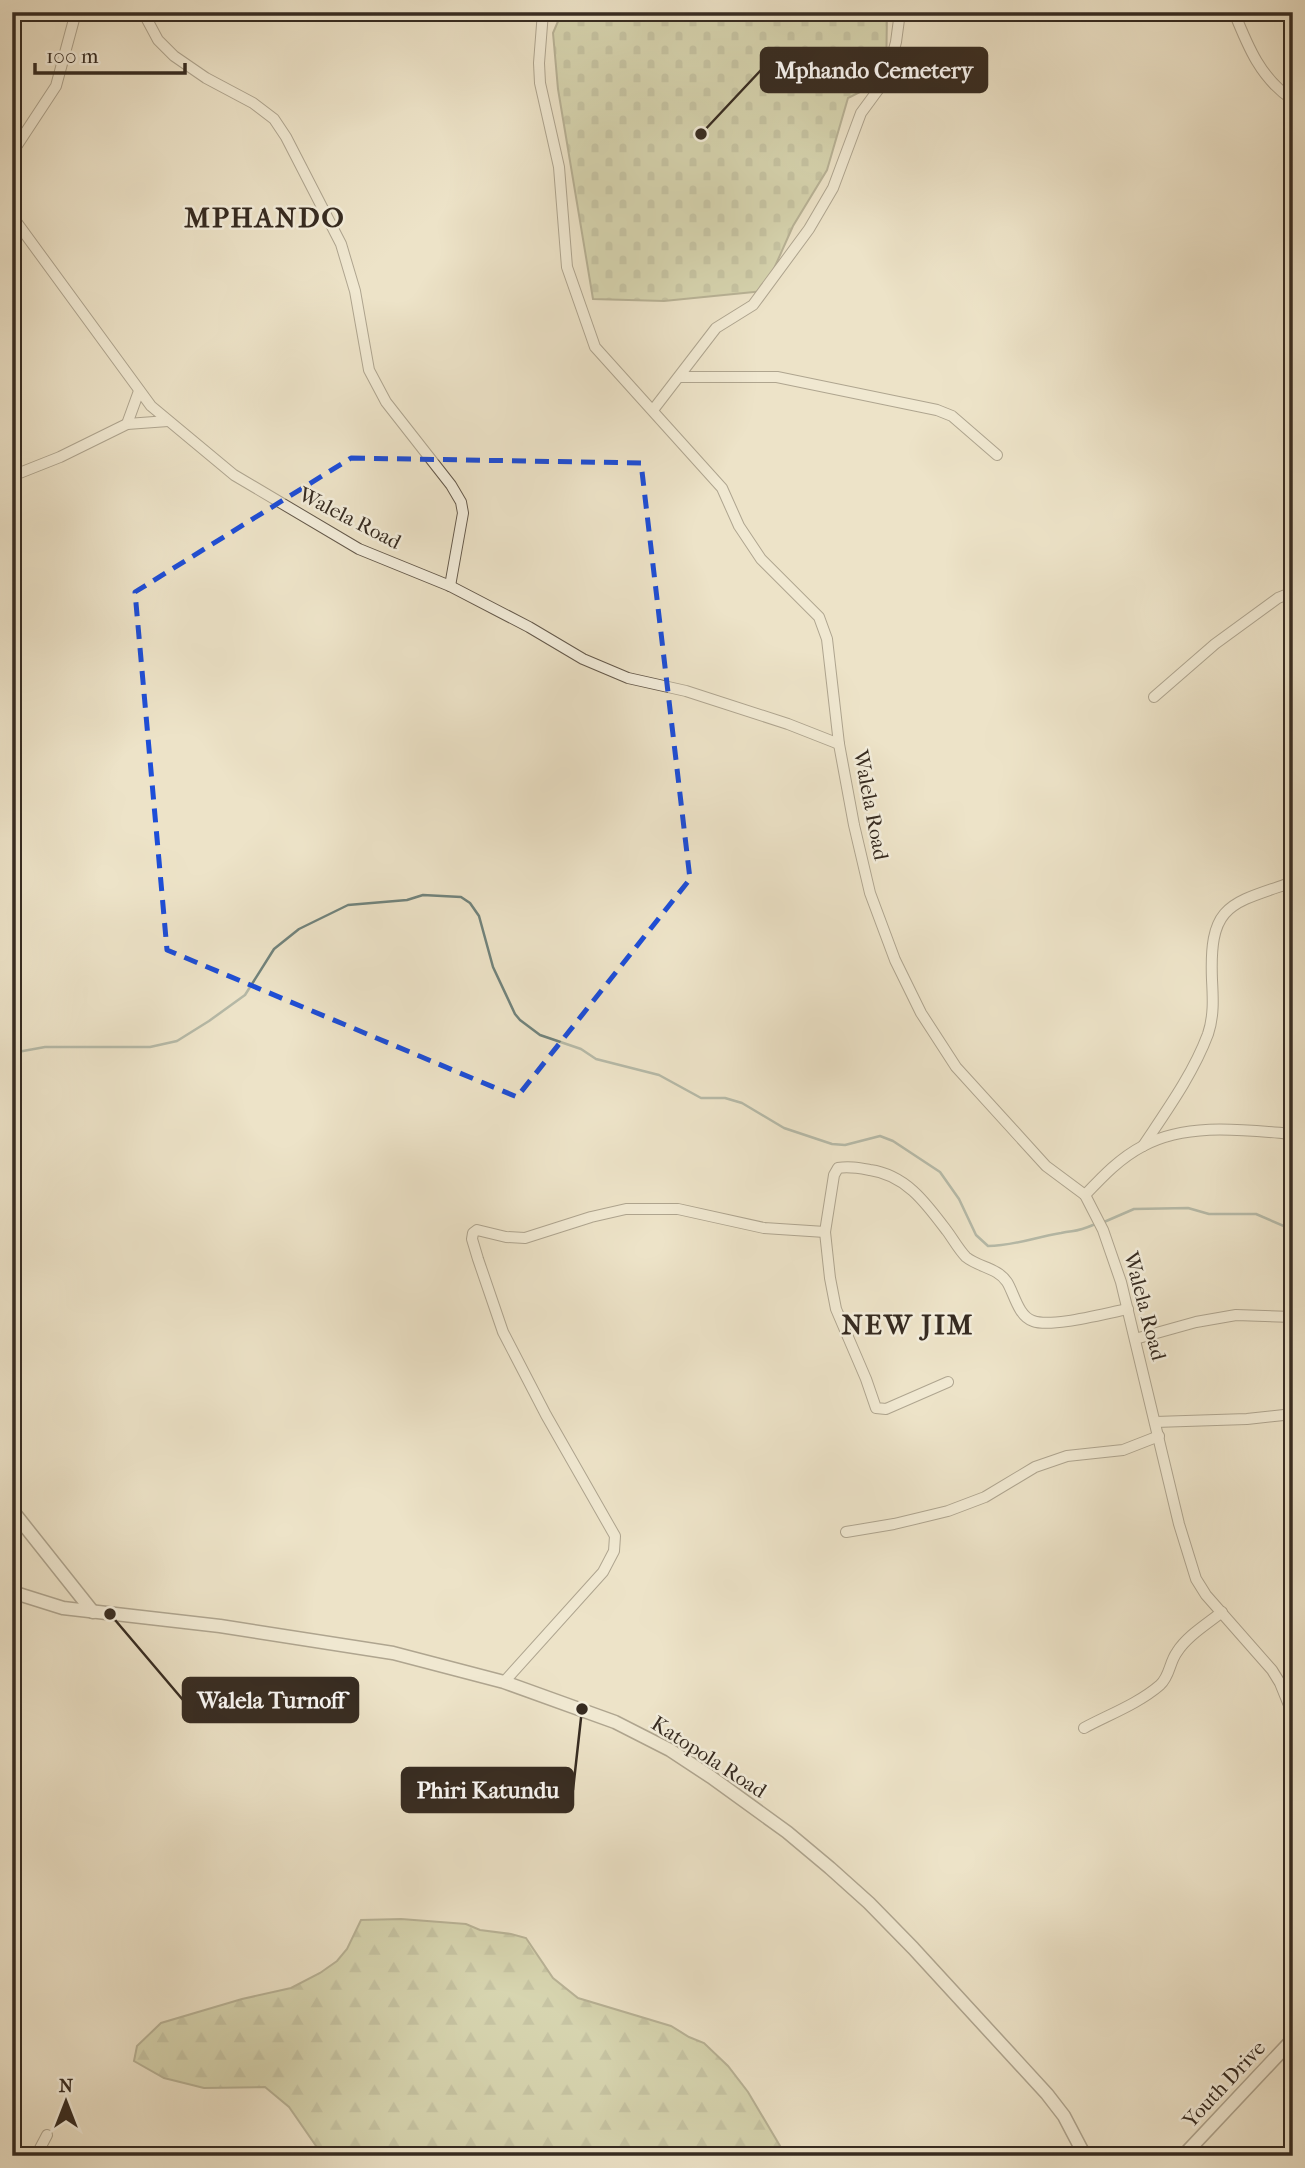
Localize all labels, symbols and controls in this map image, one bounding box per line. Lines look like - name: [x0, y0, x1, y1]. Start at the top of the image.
- scale bar: [35, 32, 186, 76]
- text: 100 m: [46, 44, 99, 68]
- callout: Mphando Cemetery: [761, 48, 987, 92]
- text: Mphando Cemetery: [775, 57, 975, 84]
- district label: MPHANDO: [184, 201, 346, 234]
- street label: Walela Road: [294, 482, 406, 554]
- street label: Walela Road: [848, 747, 894, 863]
- street label: Walela Road: [1119, 1248, 1171, 1364]
- district label: NEW JIM: [842, 1308, 974, 1341]
- callout: Walela Turnoff: [183, 1678, 358, 1722]
- text: Walela Turnoff: [196, 1687, 350, 1714]
- street label: Katopola Road: [647, 1711, 771, 1803]
- callout: Phiri Katundu: [402, 1768, 573, 1812]
- text: Phiri Katundu: [417, 1777, 560, 1804]
- street label: Youth Drive: [1177, 2036, 1270, 2133]
- north arrow: [32, 2066, 102, 2136]
- text: N: [59, 2075, 74, 2097]

